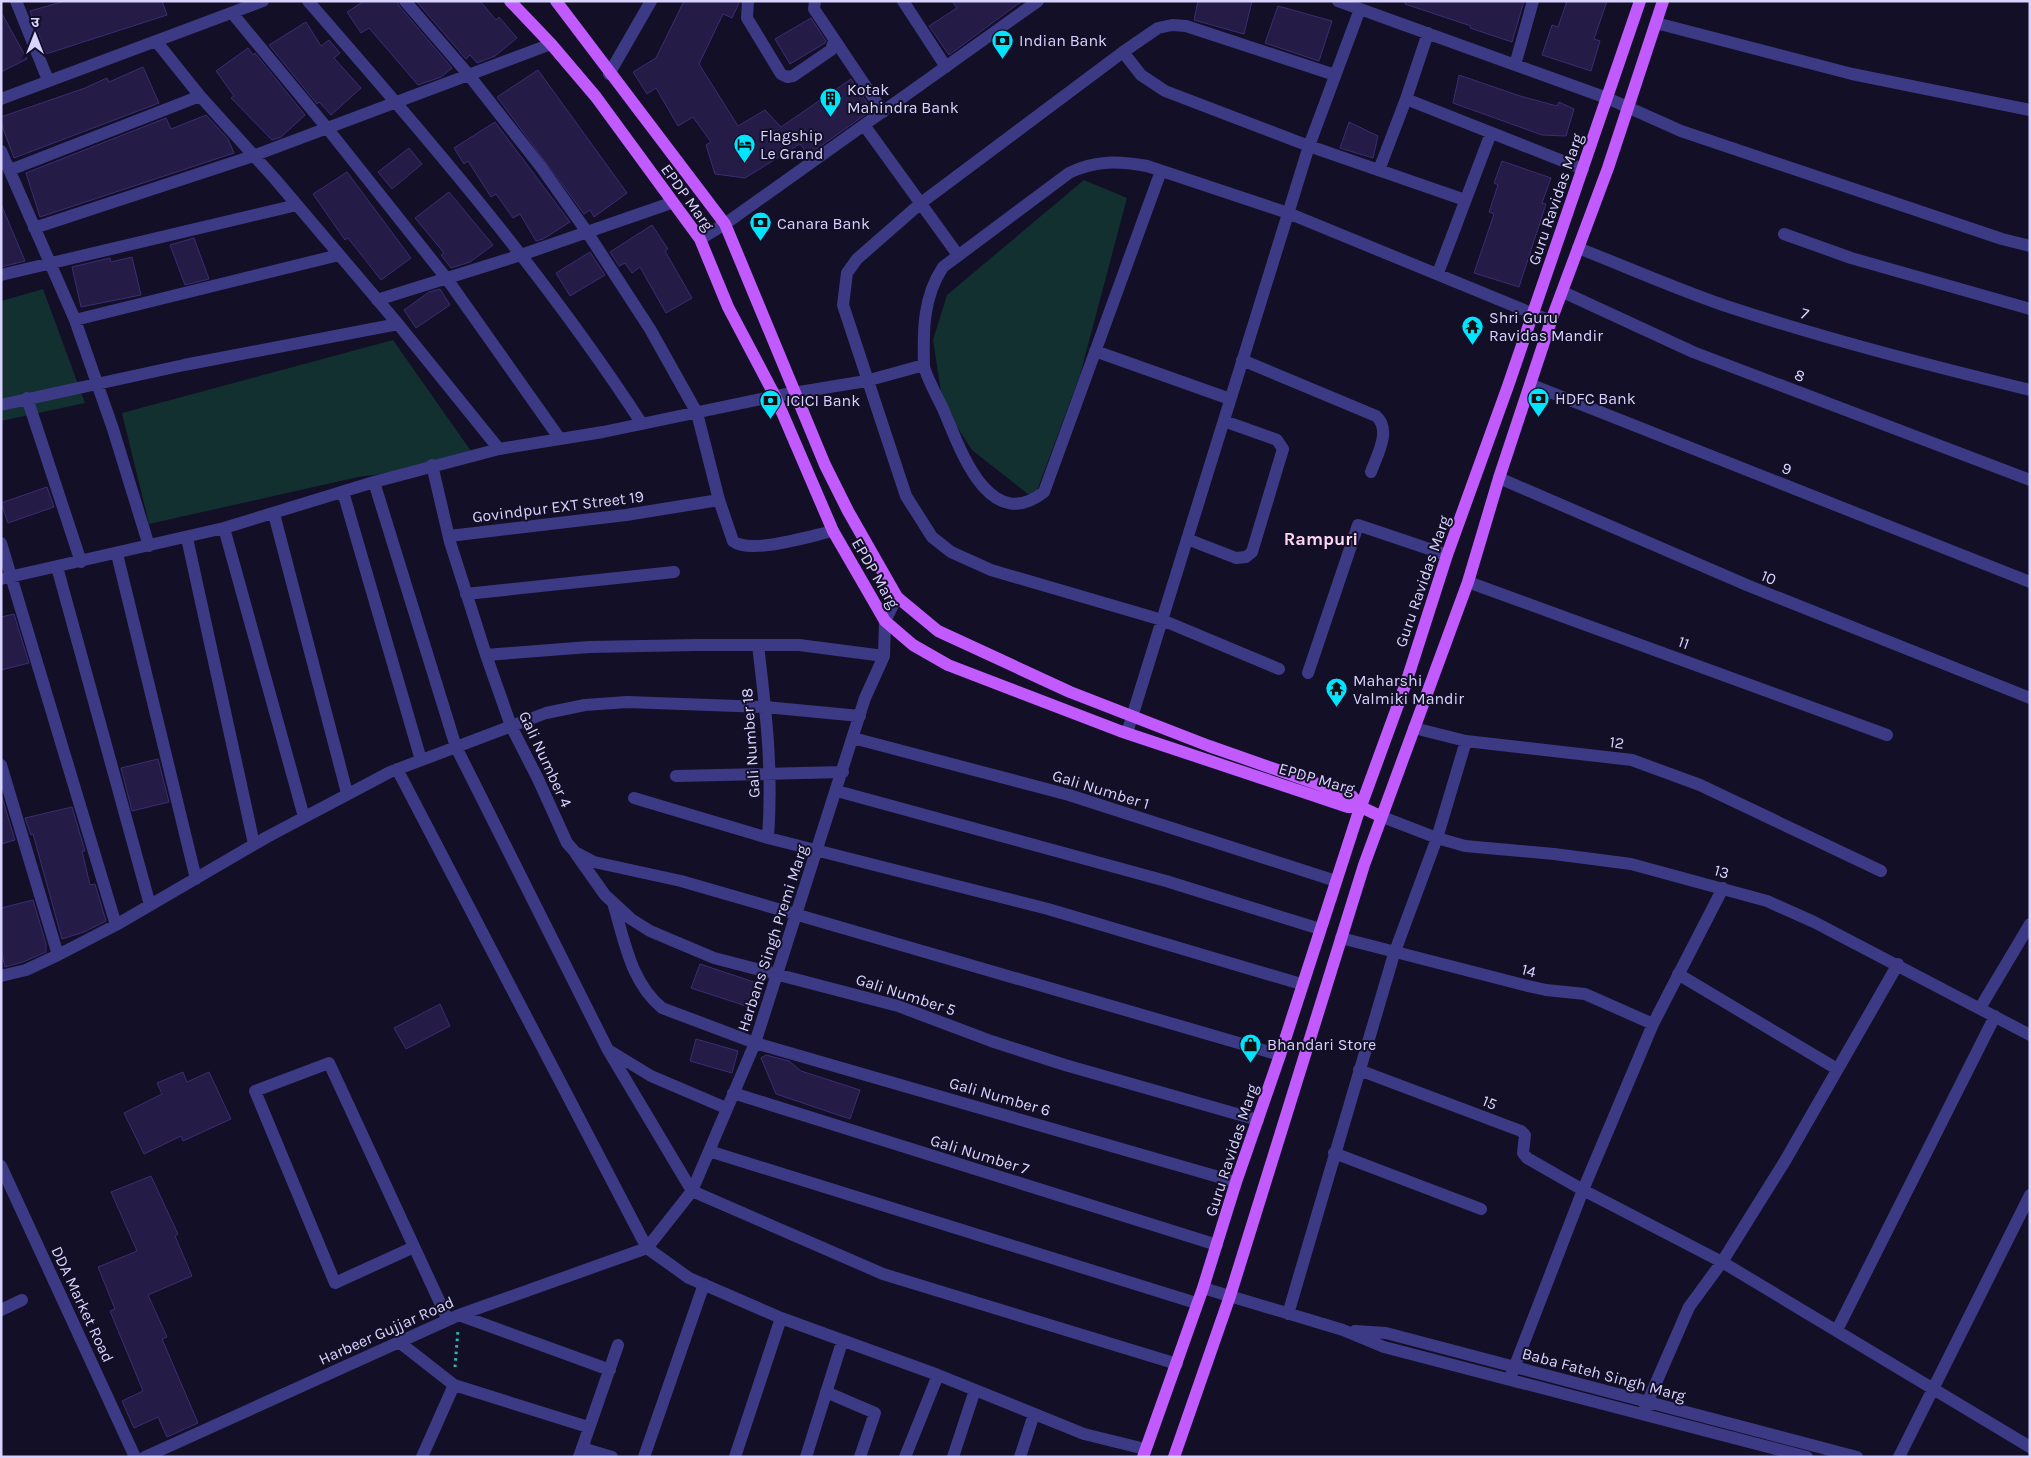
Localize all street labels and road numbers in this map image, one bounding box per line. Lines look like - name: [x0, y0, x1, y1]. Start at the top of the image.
- street label: Guru Ravidas Marg: [1524, 131, 1587, 268]
- street label: EPDP Marg: [657, 160, 718, 234]
- street label: 7: [1799, 303, 1812, 324]
- street label: 8: [1792, 365, 1808, 386]
- street label: 9: [1779, 458, 1795, 479]
- street label: Govindpur EXT Street 19: [471, 487, 645, 526]
- street label: Guru Ravidas Marg: [1391, 513, 1454, 650]
- street label: EPDP Marg: [848, 535, 903, 612]
- street label: 10: [1758, 566, 1779, 589]
- street label: 11: [1676, 632, 1692, 653]
- street label: Gali Number 18: [737, 687, 764, 799]
- street label: Gali Number 4: [515, 708, 576, 810]
- street label: 12: [1609, 732, 1625, 753]
- street label: EPDP Marg: [1277, 759, 1357, 798]
- street label: Gali Number 1: [1050, 766, 1152, 813]
- street label: Harbans Singh Premi Marg: [733, 842, 812, 1034]
- street label: 13: [1712, 860, 1732, 883]
- street label: 14: [1520, 960, 1538, 981]
- street label: Gali Number 5: [853, 969, 958, 1020]
- street label: Gali Number 6: [947, 1073, 1053, 1120]
- street label: Guru Ravidas Marg: [1201, 1082, 1262, 1219]
- street label: 15: [1480, 1091, 1500, 1114]
- street label: Gali Number 7: [928, 1130, 1032, 1179]
- street label: DDA Market Road: [47, 1243, 118, 1365]
- street label: Harbeer Gujjar Road: [316, 1292, 457, 1369]
- street label: Baba Fateh Singh Marg: [1520, 1343, 1688, 1406]

